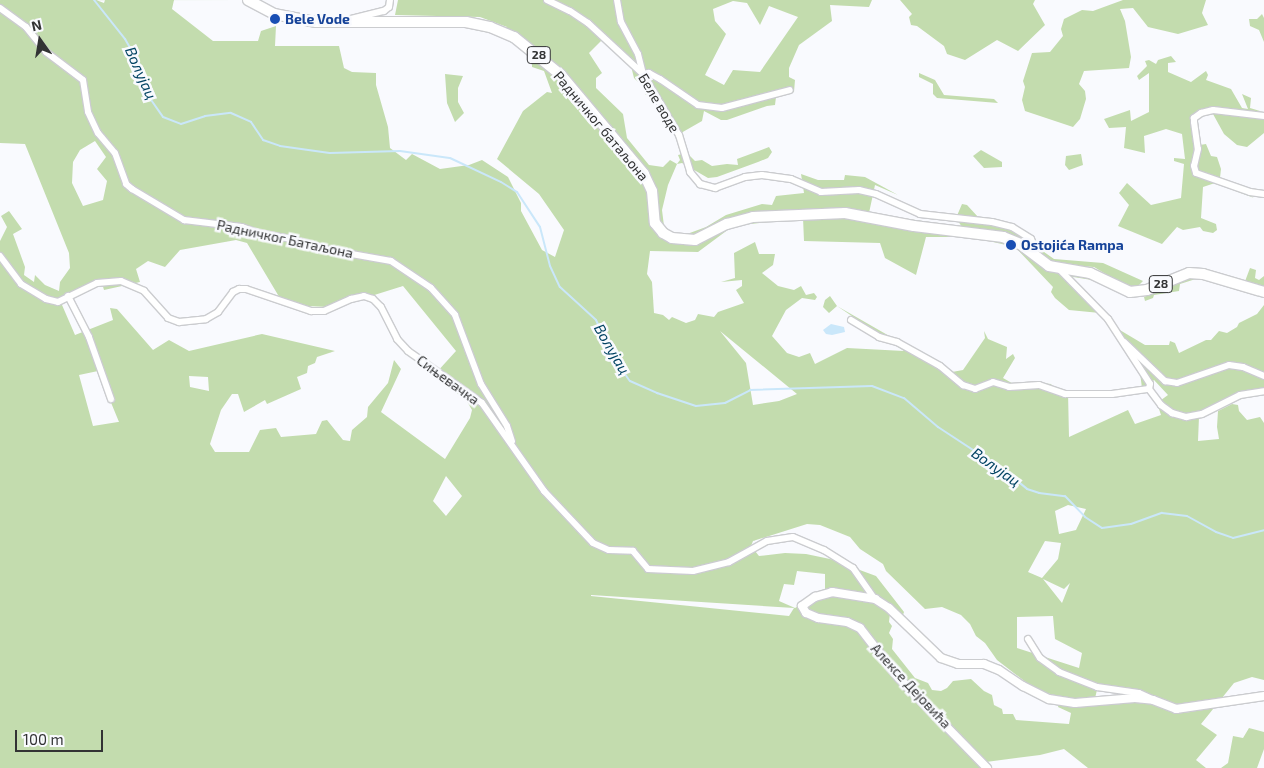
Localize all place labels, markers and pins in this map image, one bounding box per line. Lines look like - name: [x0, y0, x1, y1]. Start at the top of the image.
- place label: Bele Vode: [285, 11, 350, 27]
- marker: Bele Vode: [269, 13, 281, 25]
- place label: Ostojića Rampa: [1021, 237, 1124, 253]
- marker: Ostojića Rampa: [1005, 239, 1017, 251]

